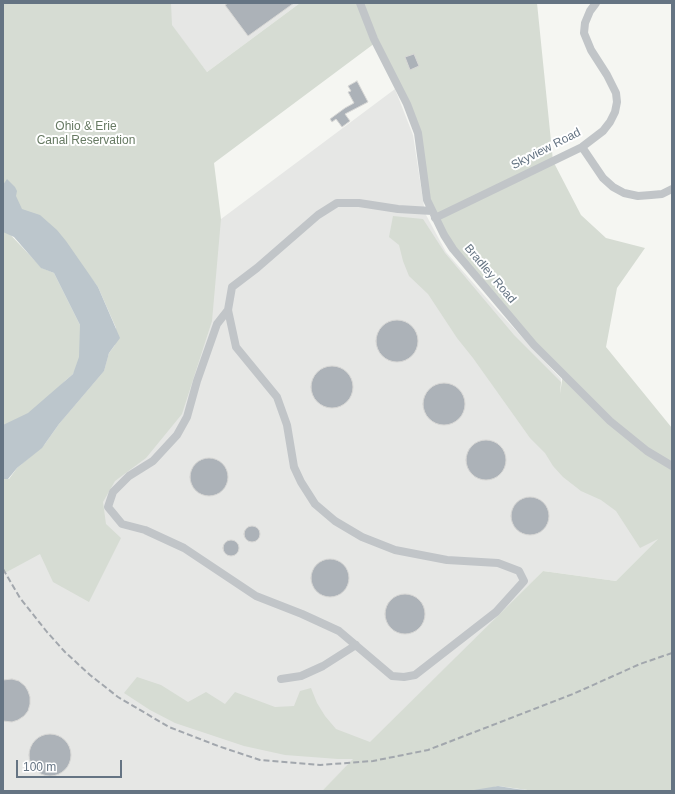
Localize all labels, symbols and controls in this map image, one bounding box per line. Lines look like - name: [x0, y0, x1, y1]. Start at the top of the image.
- park label: Ohio & Erie Canal Reservation: [37, 120, 135, 148]
- street label: Skyview Road: [509, 125, 583, 173]
- street label: Bradley Road: [461, 242, 519, 306]
- scale bar: [18, 752, 124, 778]
- text: 100 m: [23, 760, 56, 774]

